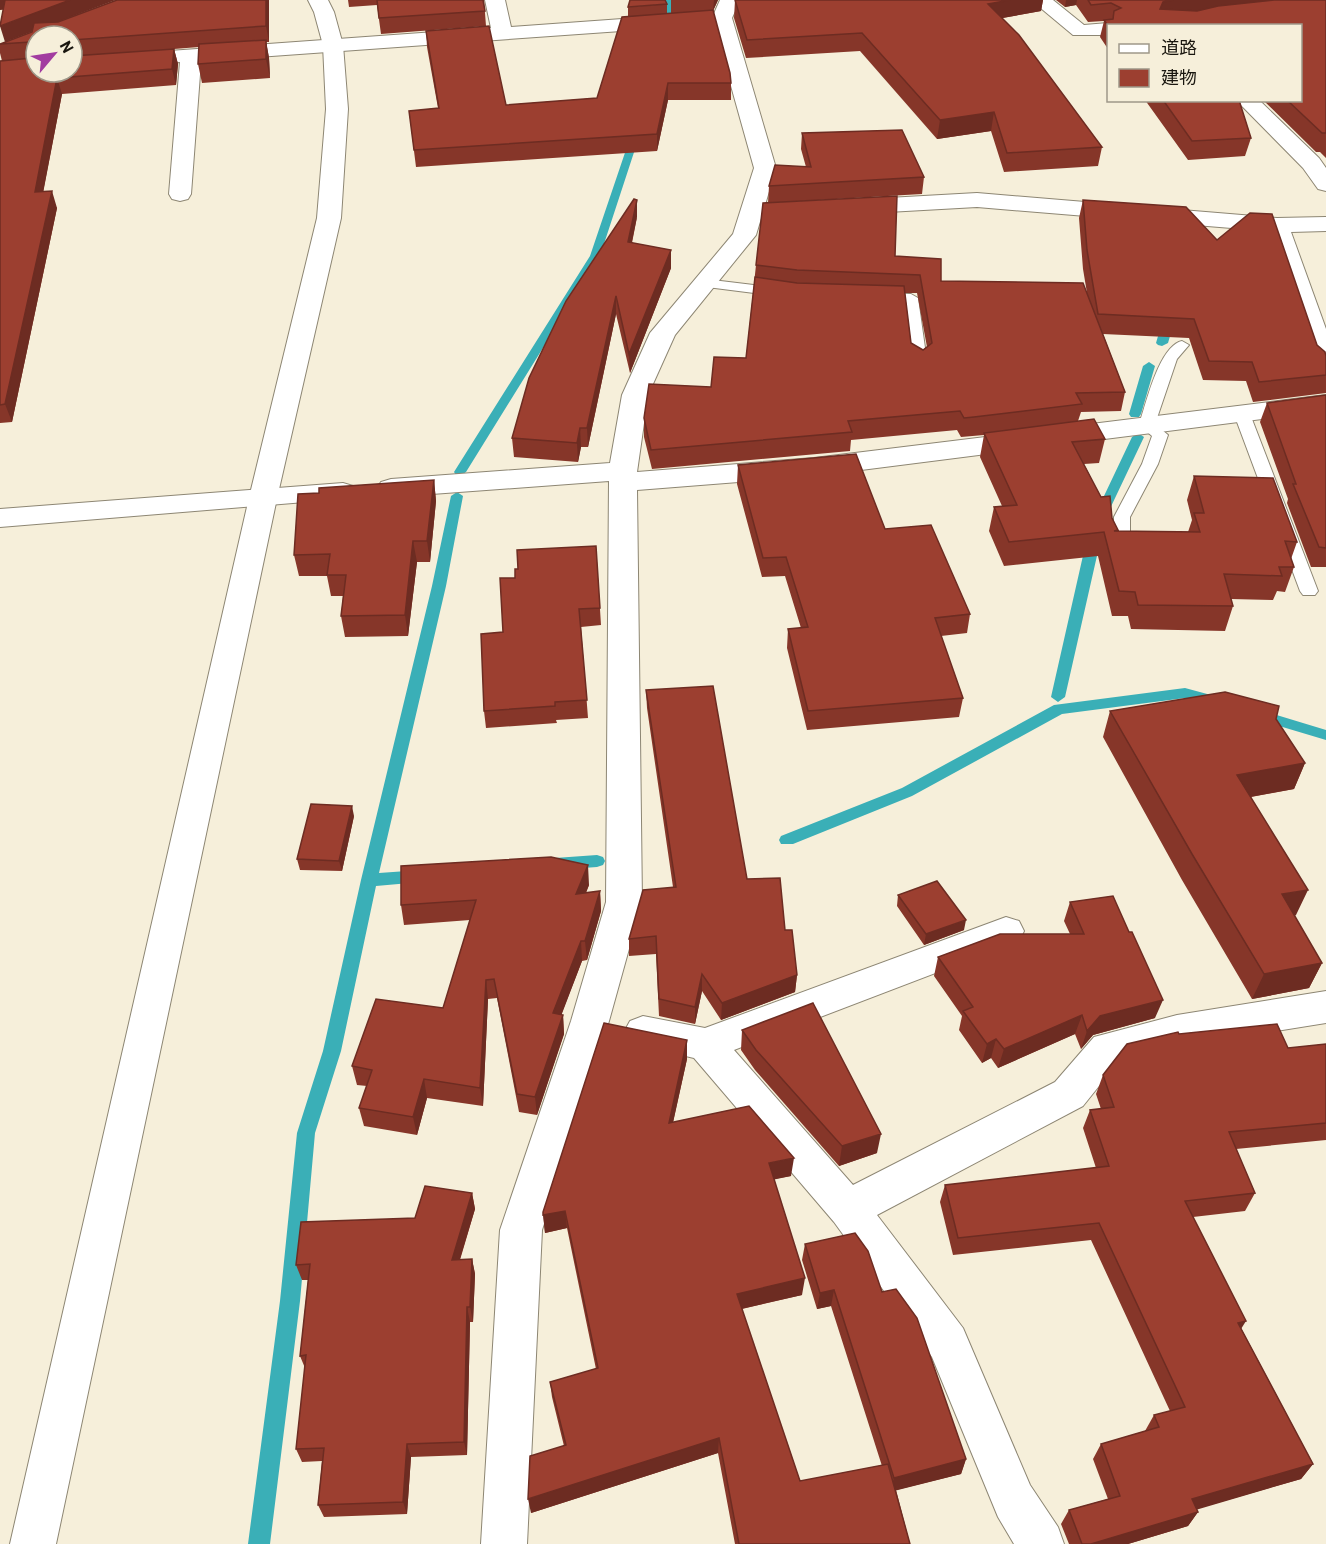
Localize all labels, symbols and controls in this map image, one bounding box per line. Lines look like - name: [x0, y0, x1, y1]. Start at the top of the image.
- north arrow: [24, 24, 84, 84]
- legend: [1107, 24, 1302, 102]
- text: 道路: [1161, 36, 1197, 58]
- text: N: [57, 37, 78, 56]
- text: 建物: [1161, 66, 1197, 88]

